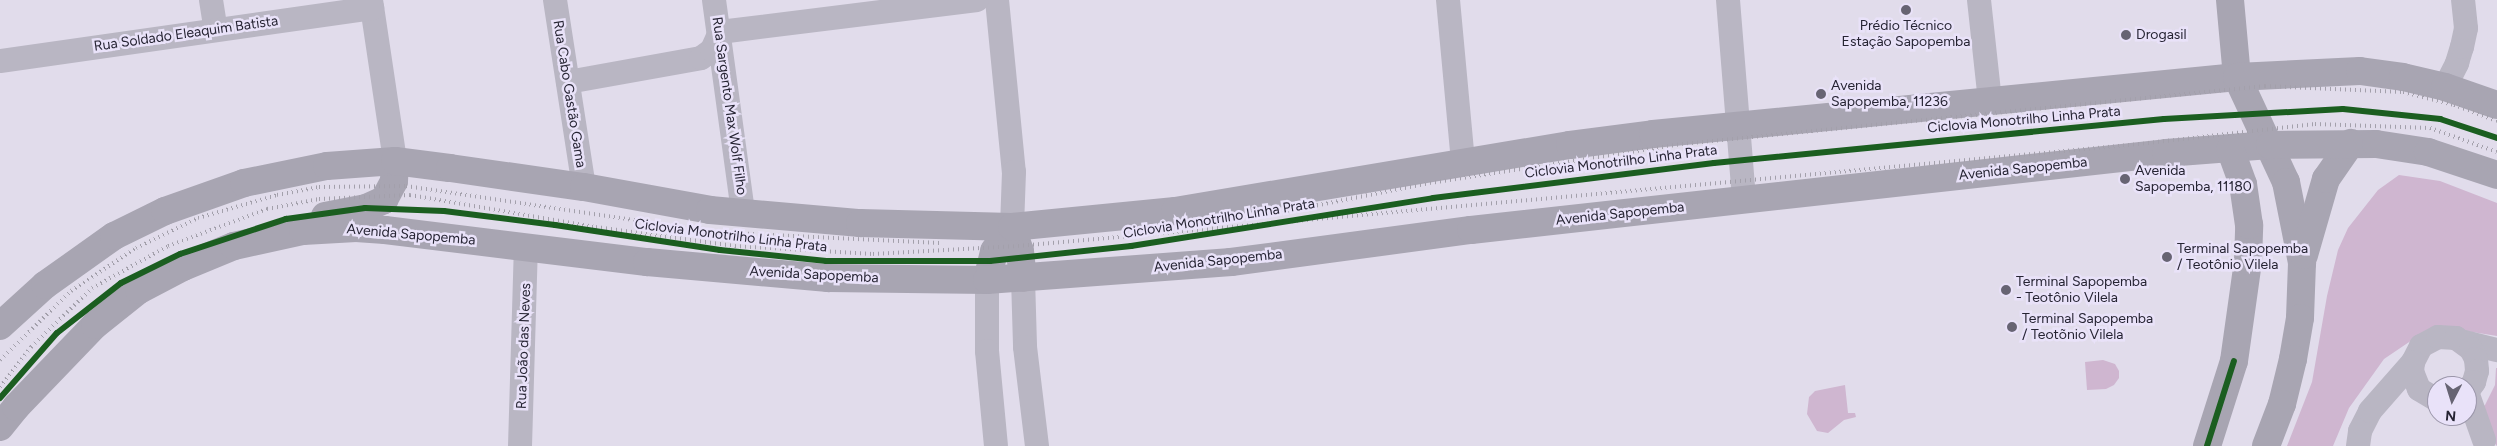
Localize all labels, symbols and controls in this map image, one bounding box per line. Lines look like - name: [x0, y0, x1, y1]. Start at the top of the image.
- marker: Prédio Técnico Estação Sapopemba: [1900, 4, 1912, 16]
- street label: Rua Soldado Eleaquim Batista: [93, 13, 279, 55]
- street label: Rua Sargento Max Wolf Filho: [708, 16, 750, 196]
- place label: Prédio Técnico Estação Sapopemba: [1842, 18, 1970, 50]
- street label: Rua Cabo Gastão Gama: [549, 19, 589, 169]
- place label: Drogasil: [2136, 27, 2187, 43]
- marker: Drogasil: [2120, 29, 2132, 41]
- place label: Avenida Sapopemba, 11236: [1831, 78, 1948, 110]
- marker: Avenida Sapopemba, 11236: [1815, 88, 1827, 100]
- street label: Ciclovia Monotrilho Linha Prata: [1927, 103, 2121, 137]
- street label: Ciclovia Monotrilho Linha Prata: [1524, 142, 1718, 182]
- street label: Avenida Sapopemba: [1958, 154, 2088, 184]
- place label: Avenida Sapopemba, 11180: [2135, 163, 2252, 196]
- marker: Avenida Sapopemba, 11180: [2119, 173, 2131, 185]
- street label: Ciclovia Monotrilho Linha Prata: [1122, 196, 1316, 242]
- street label: Avenida Sapopemba: [1555, 199, 1685, 229]
- street label: Ciclovia Monotrilho Linha Prata: [634, 216, 828, 256]
- street label: Avenida Sapopemba: [346, 221, 476, 249]
- place label: Terminal Sapopemba / Teotônio Vilela: [2177, 241, 2308, 274]
- street label: Avenida Sapopemba: [1153, 246, 1283, 276]
- marker: Terminal Sapopemba / Teotônio Vilela: [2161, 251, 2173, 263]
- street label: Avenida Sapopemba: [749, 263, 879, 287]
- place label: Terminal Sapopemba - Teotônio Vilela: [2016, 274, 2147, 306]
- street label: Rua João das Neves: [513, 283, 535, 409]
- marker: Terminal Sapopemba - Teotônio Vilela: [2000, 284, 2012, 296]
- place label: Terminal Sapopemba / Teotõnio Vilela: [2022, 311, 2153, 344]
- marker: Terminal Sapopemba / Teotõnio Vilela: [2006, 321, 2018, 333]
- north arrow: [2427, 376, 2477, 426]
- text: N: [2445, 407, 2457, 424]

